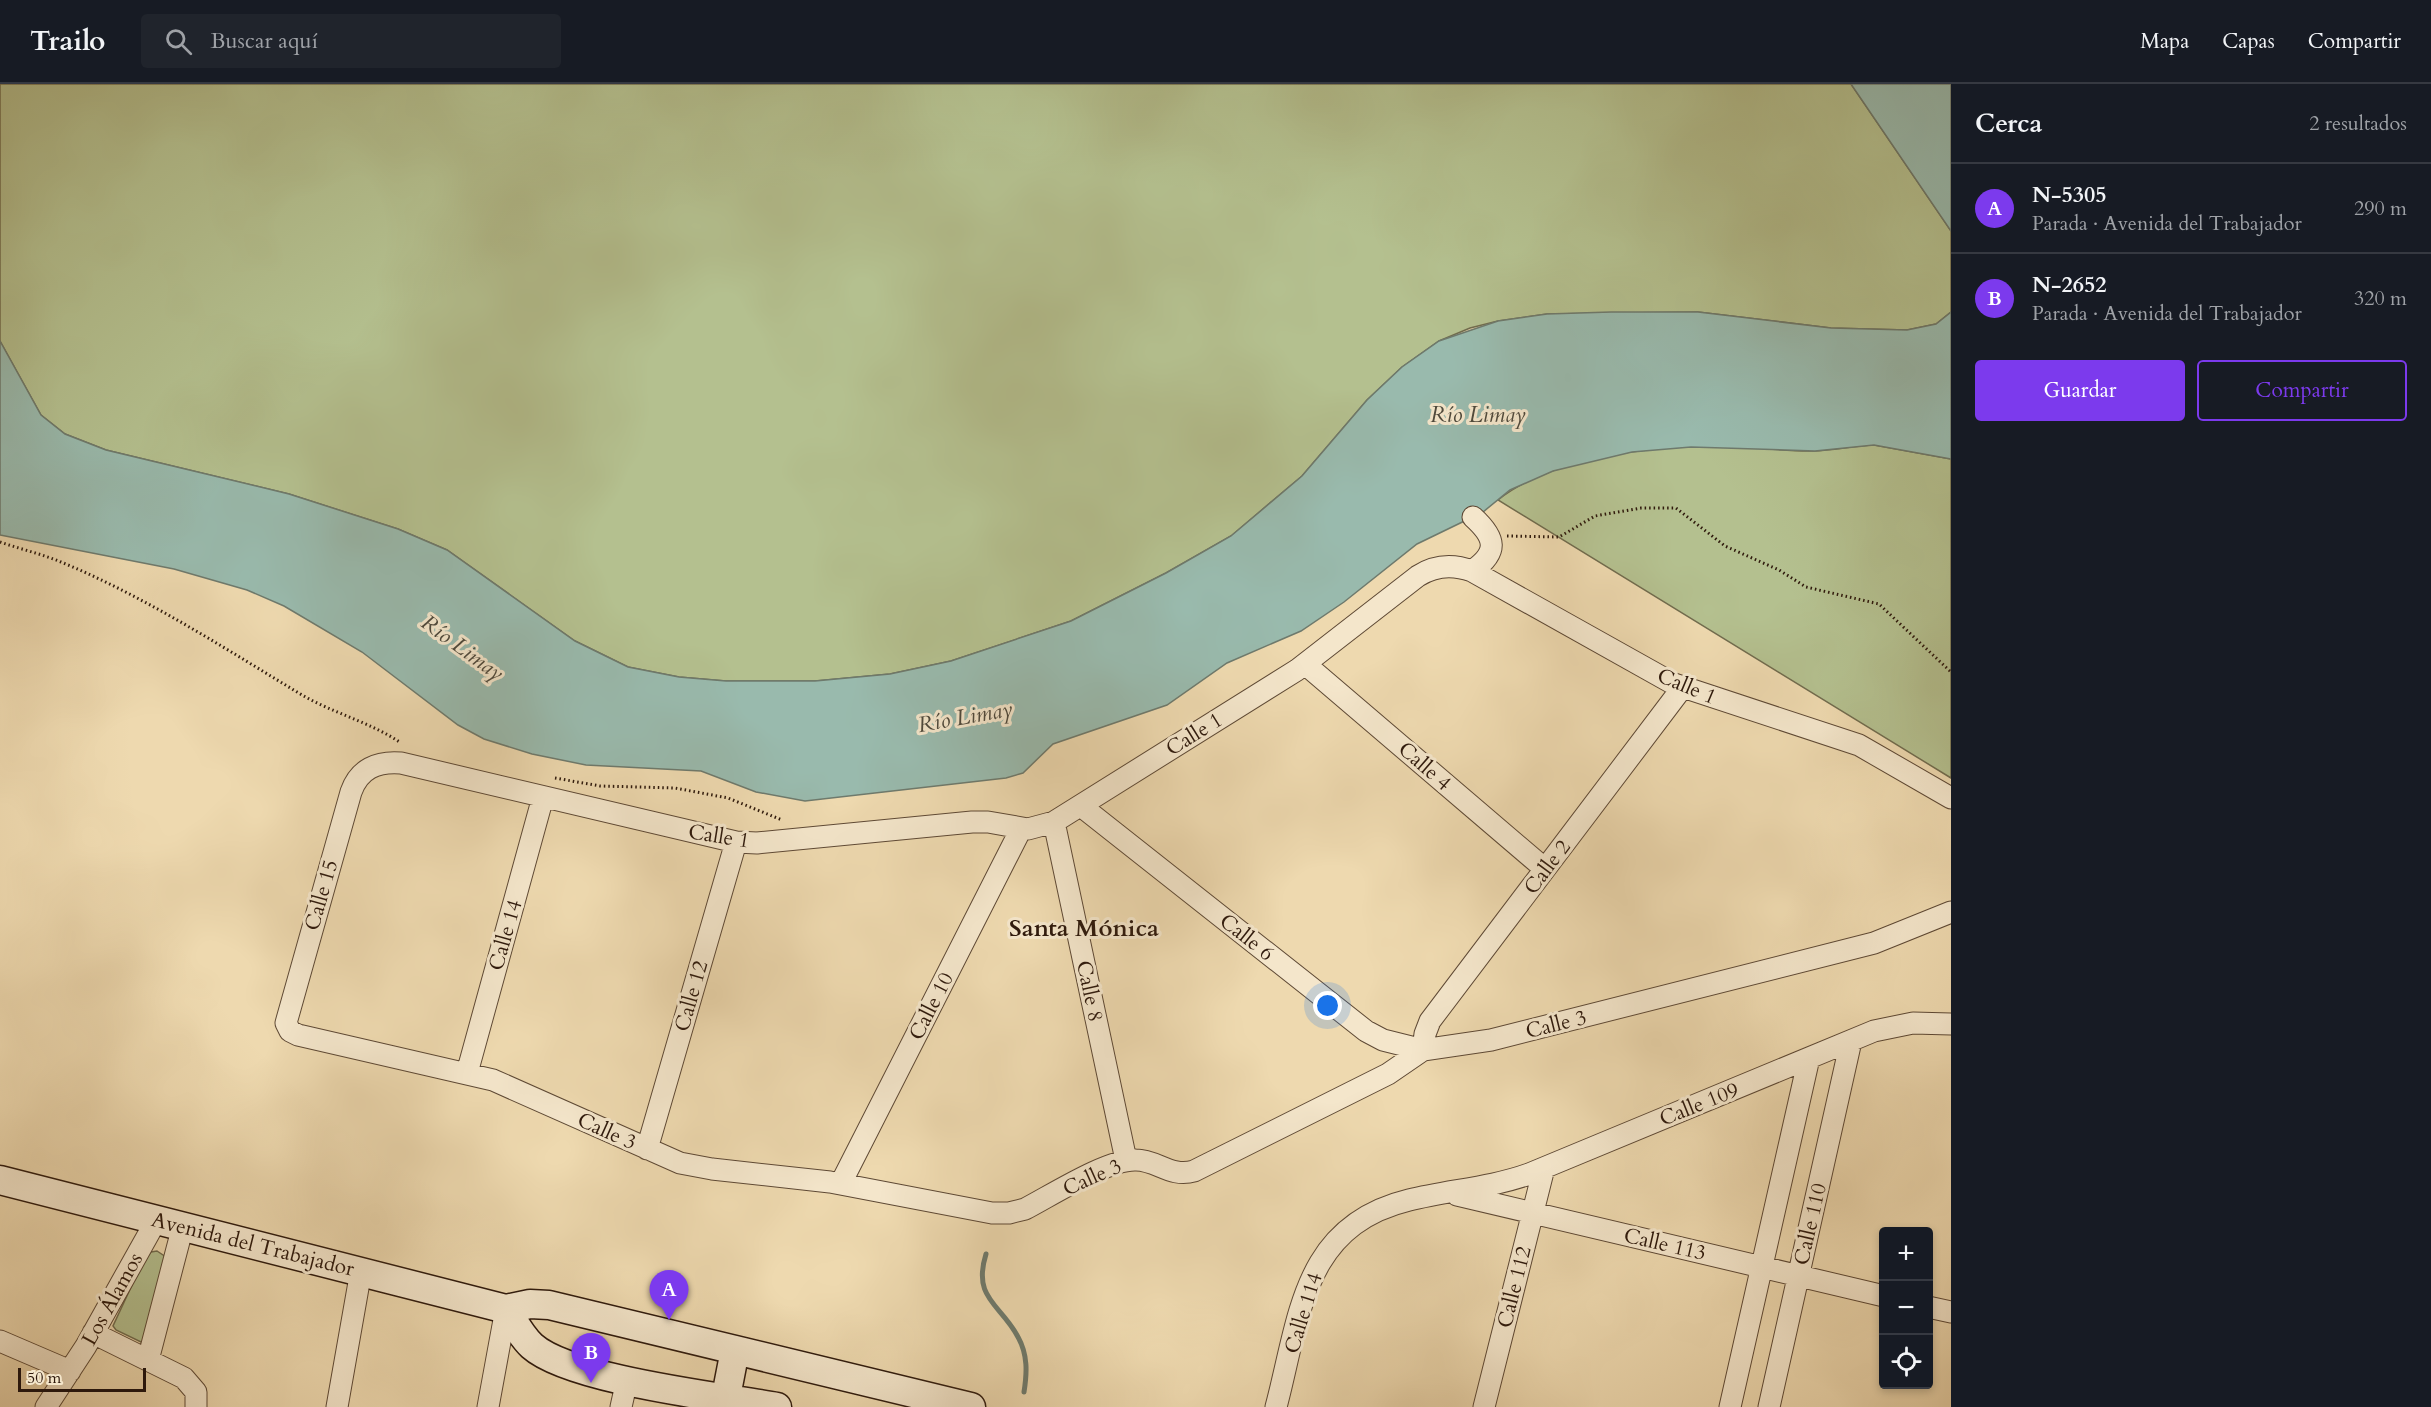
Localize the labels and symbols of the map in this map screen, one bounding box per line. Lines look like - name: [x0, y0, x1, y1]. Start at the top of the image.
- water label: Río Limay: [1430, 400, 1526, 430]
- water label: Río Limay: [415, 608, 510, 688]
- street label: Calle 1: [1653, 661, 1721, 712]
- water label: Río Limay: [915, 694, 1015, 740]
- street label: Calle 1: [1160, 706, 1228, 763]
- street label: Calle 4: [1392, 735, 1458, 798]
- street label: Calle 1: [686, 817, 752, 856]
- street label: Calle 2: [1517, 834, 1578, 901]
- street label: Calle 15: [298, 856, 345, 934]
- street label: Calle 14: [482, 896, 529, 974]
- street label: Calle 6: [1213, 907, 1280, 968]
- district label: Santa Mónica: [1009, 912, 1159, 945]
- street label: Calle 12: [668, 957, 715, 1035]
- street label: Calle 8: [1069, 958, 1110, 1024]
- street label: Calle 10: [902, 967, 961, 1045]
- your location: [1313, 991, 1342, 1020]
- street label: Calle 3: [1523, 1003, 1590, 1046]
- street label: Calle 109: [1655, 1075, 1743, 1134]
- street label: Calle 3: [573, 1106, 641, 1157]
- street label: Calle 3: [1058, 1152, 1126, 1203]
- street label: Calle 110: [1787, 1180, 1834, 1268]
- street label: Avenida del Trabajador: [148, 1205, 358, 1284]
- street label: Calle 113: [1621, 1221, 1709, 1268]
- street label: Calle 112: [1490, 1243, 1539, 1331]
- street label: Los Álamos: [75, 1248, 150, 1351]
- street label: Calle 114: [1277, 1269, 1330, 1357]
- pin: A: [650, 1270, 688, 1320]
- pin: B: [572, 1334, 610, 1383]
- scale bar: [18, 1365, 146, 1392]

